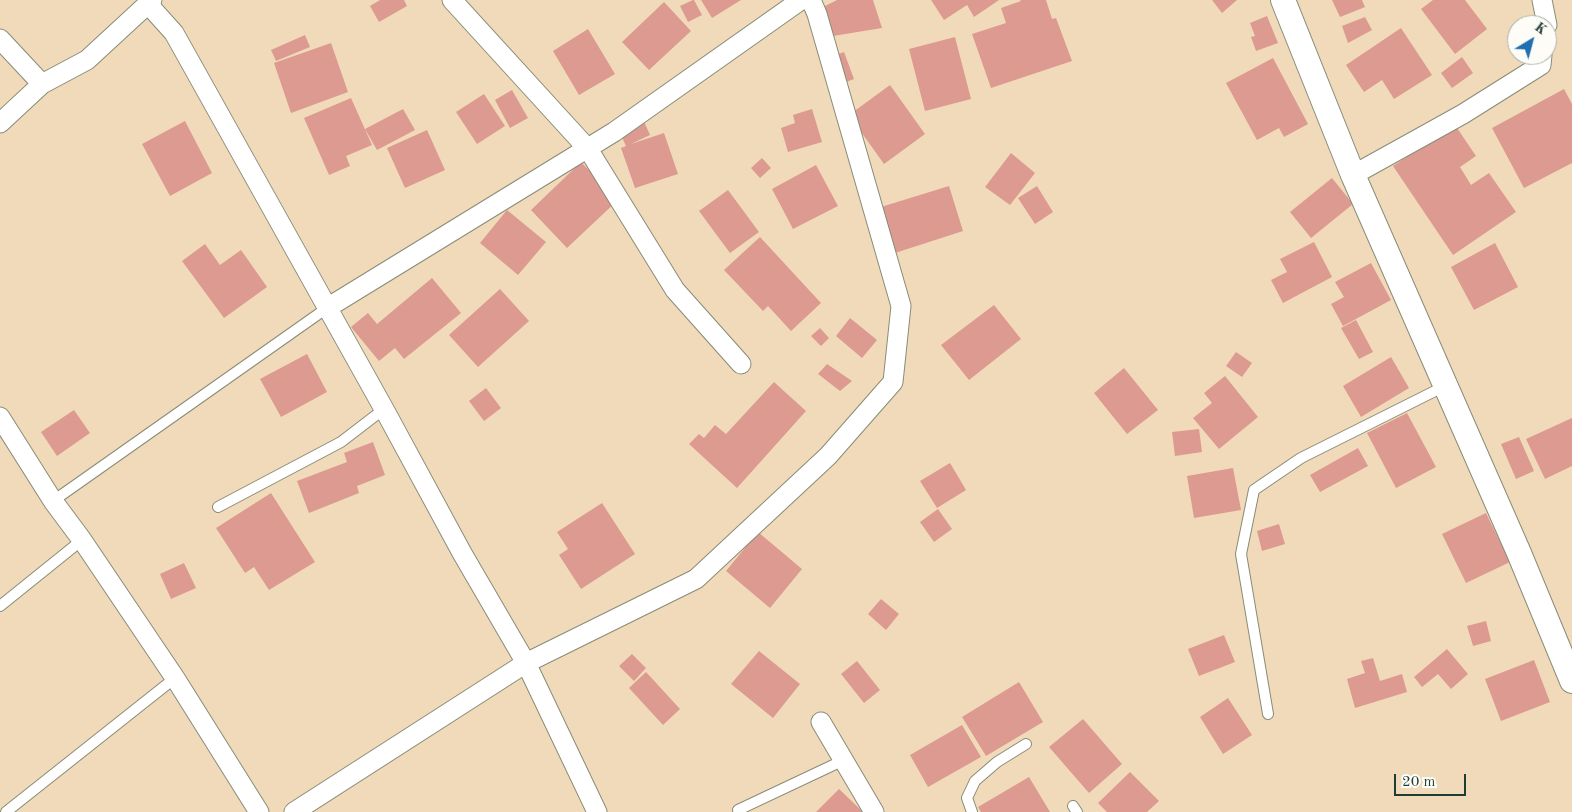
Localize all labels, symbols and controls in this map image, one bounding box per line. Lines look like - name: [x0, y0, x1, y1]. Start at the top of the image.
- north arrow: [1507, 15, 1557, 65]
- text: K: [1532, 20, 1549, 38]
- scale bar: [1397, 764, 1470, 796]
- text: 20 m: [1402, 775, 1436, 790]

